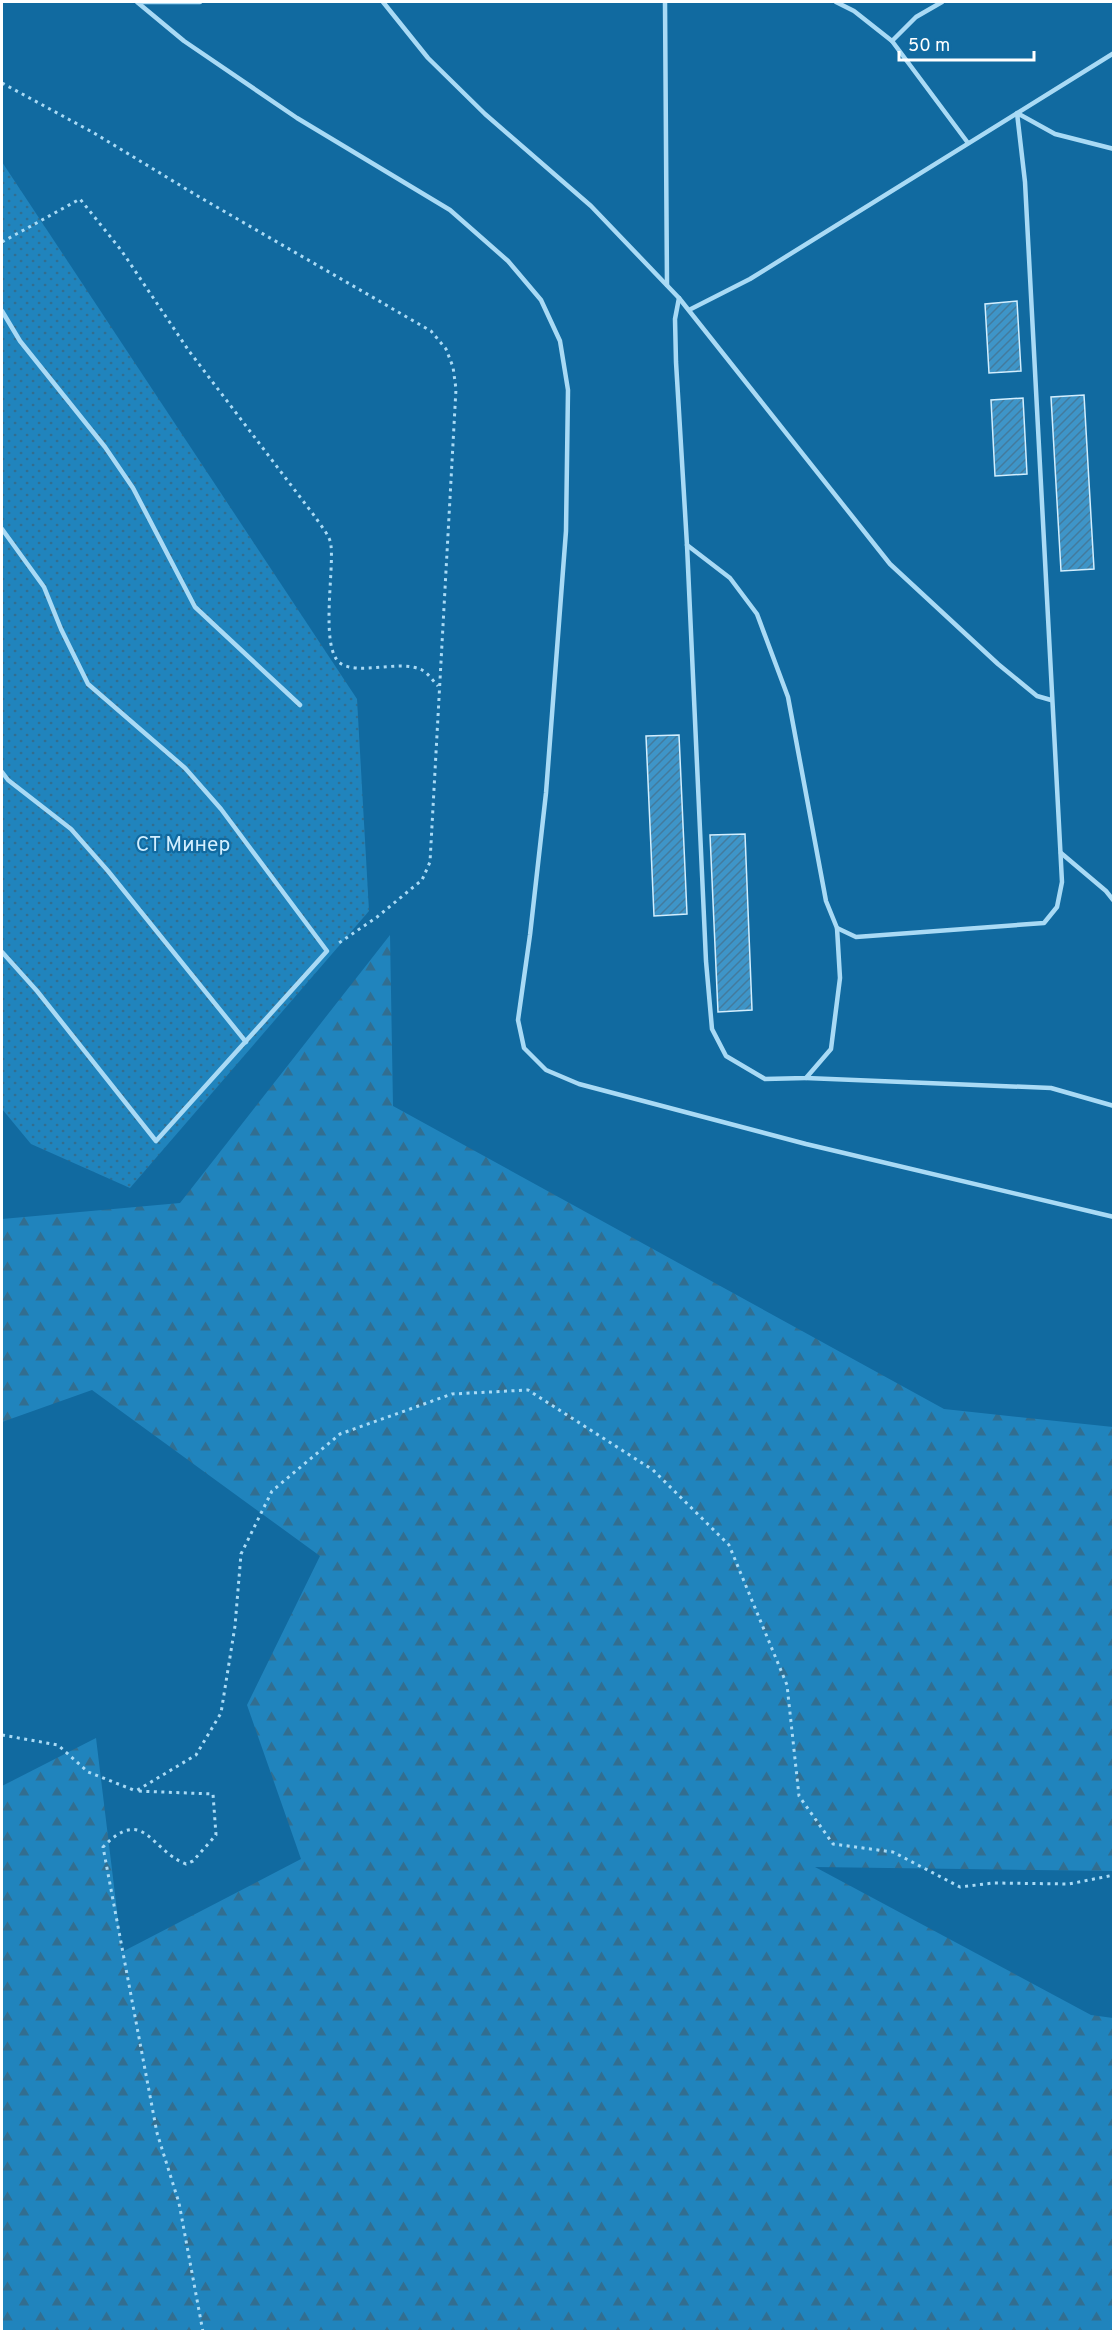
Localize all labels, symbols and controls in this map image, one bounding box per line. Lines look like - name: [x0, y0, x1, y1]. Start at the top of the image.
- scale bar: [899, 24, 1034, 62]
- text: 50 m: [908, 35, 950, 58]
- park label: СТ Минер: [136, 832, 230, 859]

